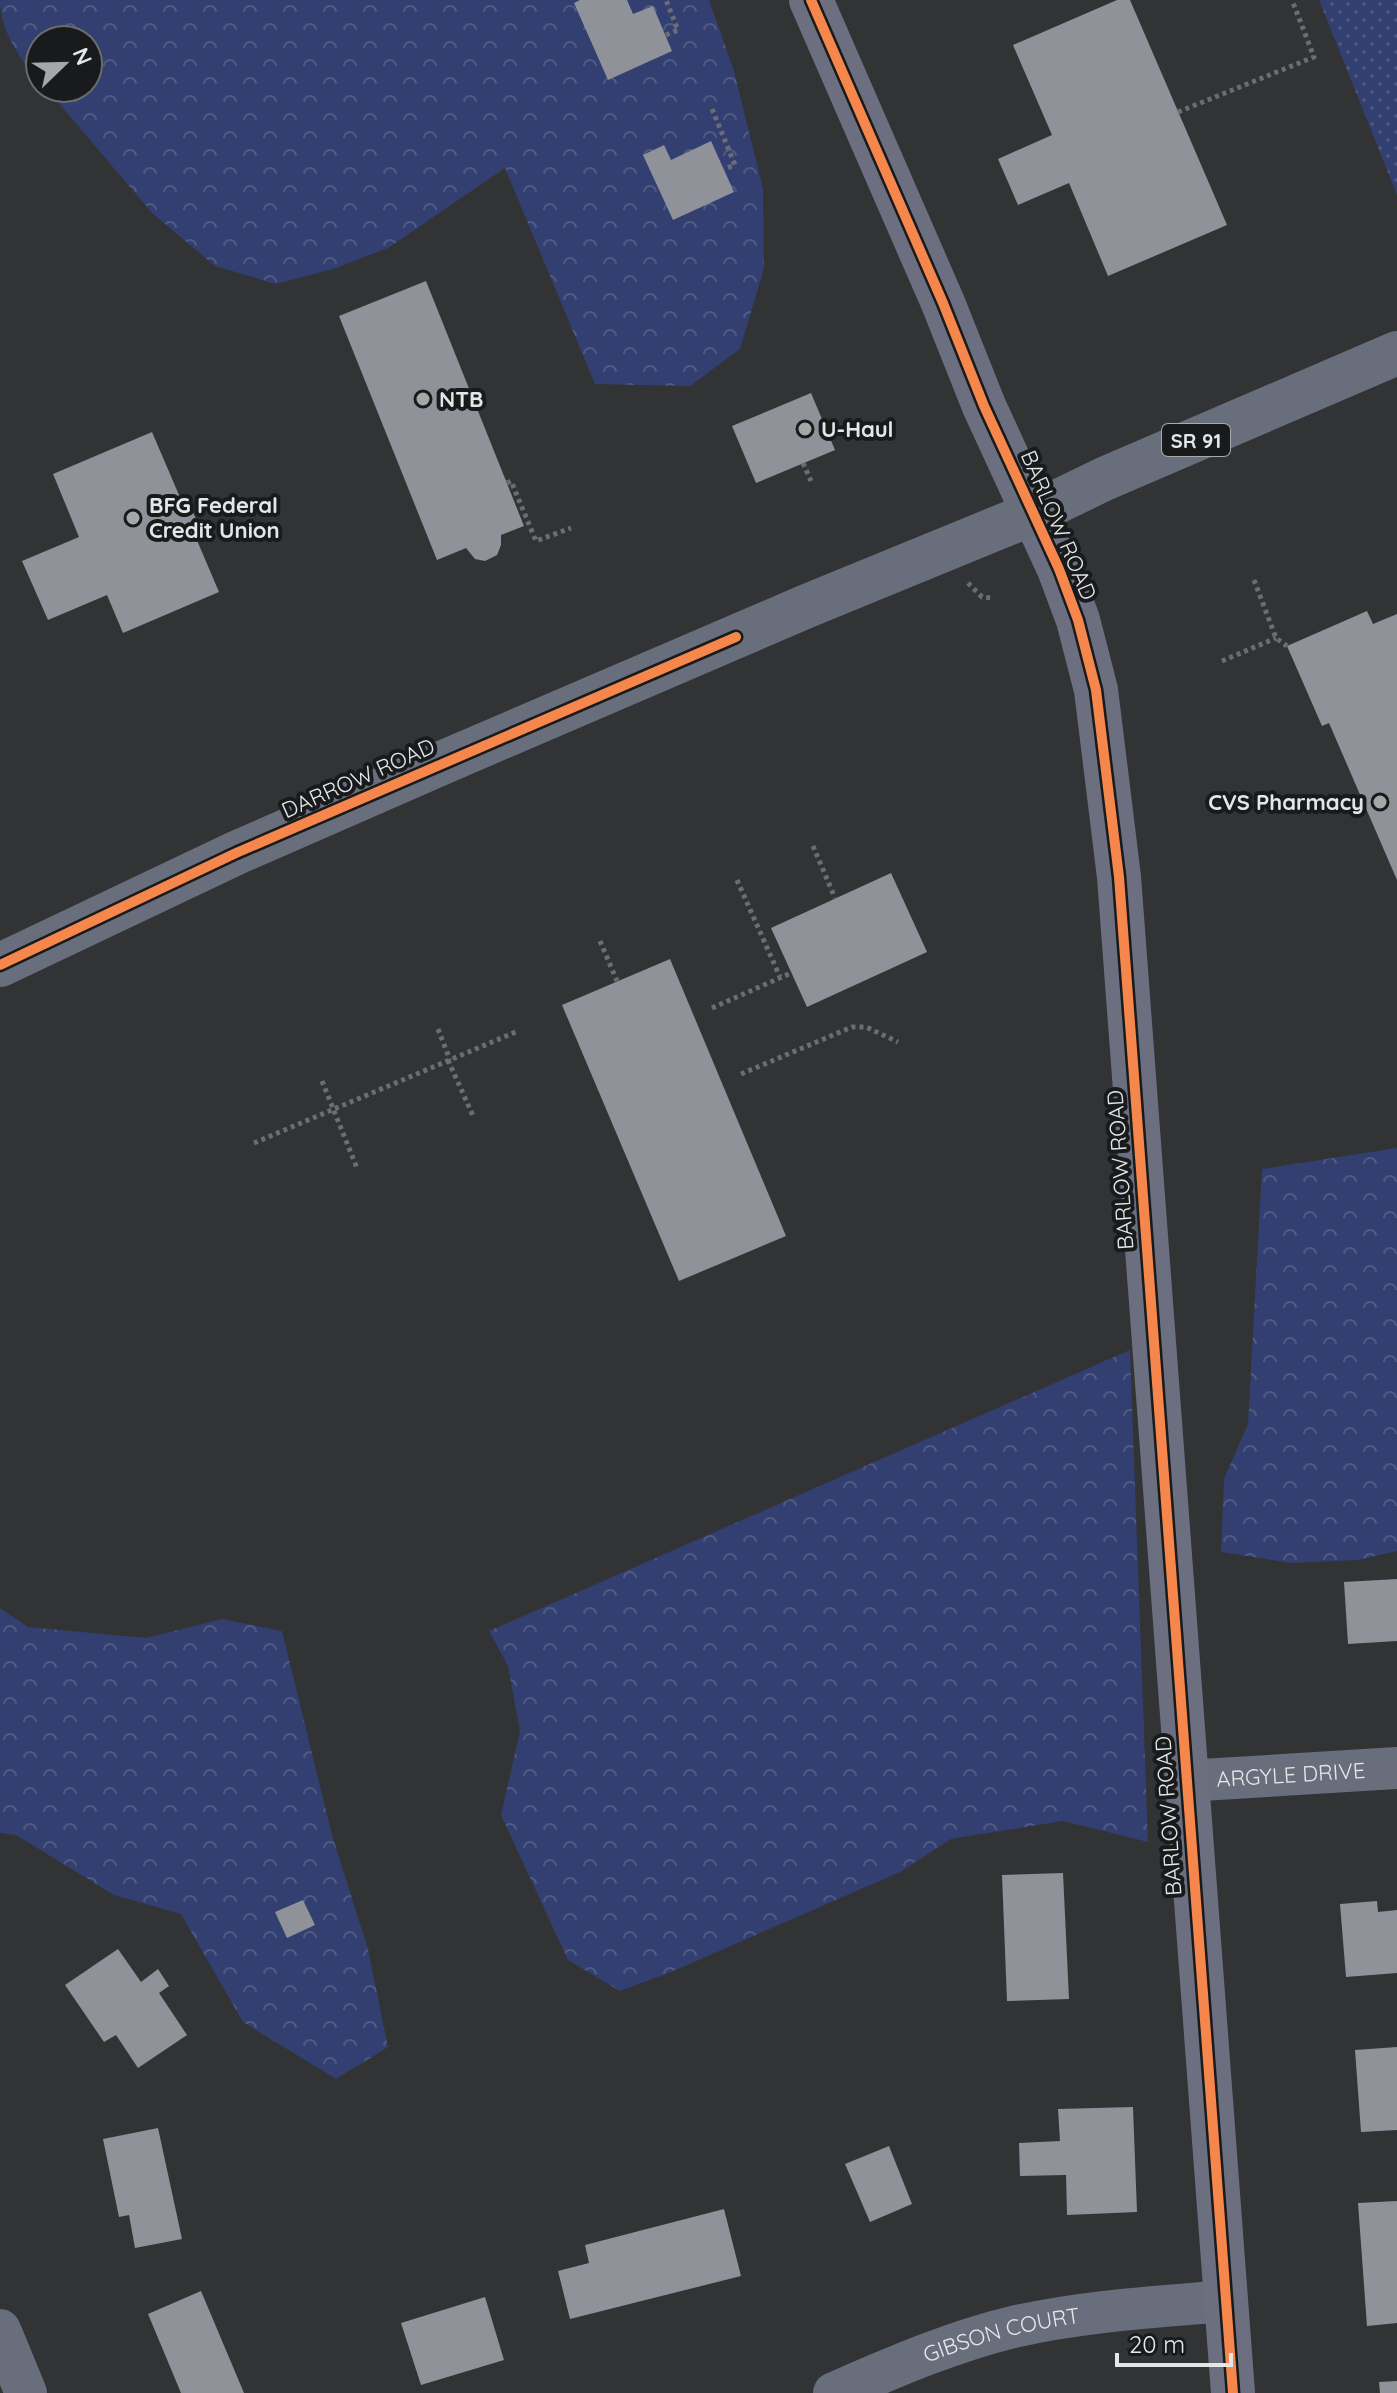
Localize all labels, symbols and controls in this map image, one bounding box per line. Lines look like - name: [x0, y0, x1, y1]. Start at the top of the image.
- north arrow: [24, 24, 104, 104]
- text: N: [66, 43, 98, 69]
- place label: NTB: [439, 385, 483, 413]
- marker: NTB: [414, 390, 432, 408]
- place label: U-Haul: [821, 415, 894, 443]
- marker: U-Haul: [796, 420, 814, 438]
- road number: SR 91: [1162, 424, 1230, 456]
- street label: BARLOW ROAD: [1015, 446, 1103, 604]
- place label: BFG Federal Credit Union: [149, 491, 280, 544]
- marker: BFG Federal Credit Union: [124, 509, 142, 527]
- street label: DARROW ROAD: [277, 732, 439, 824]
- place label: CVS Pharmacy: [1208, 788, 1364, 816]
- marker: CVS Pharmacy: [1371, 793, 1389, 811]
- street label: BARLOW ROAD: [1100, 1089, 1140, 1251]
- street label: BARLOW ROAD: [1148, 1735, 1188, 1897]
- street label: ARGYLE DRIVE: [1215, 1756, 1366, 1793]
- street label: GIBSON COURT: [919, 2301, 1081, 2369]
- scale bar: [1117, 2317, 1231, 2367]
- text: 20 m: [1129, 2329, 1185, 2359]

